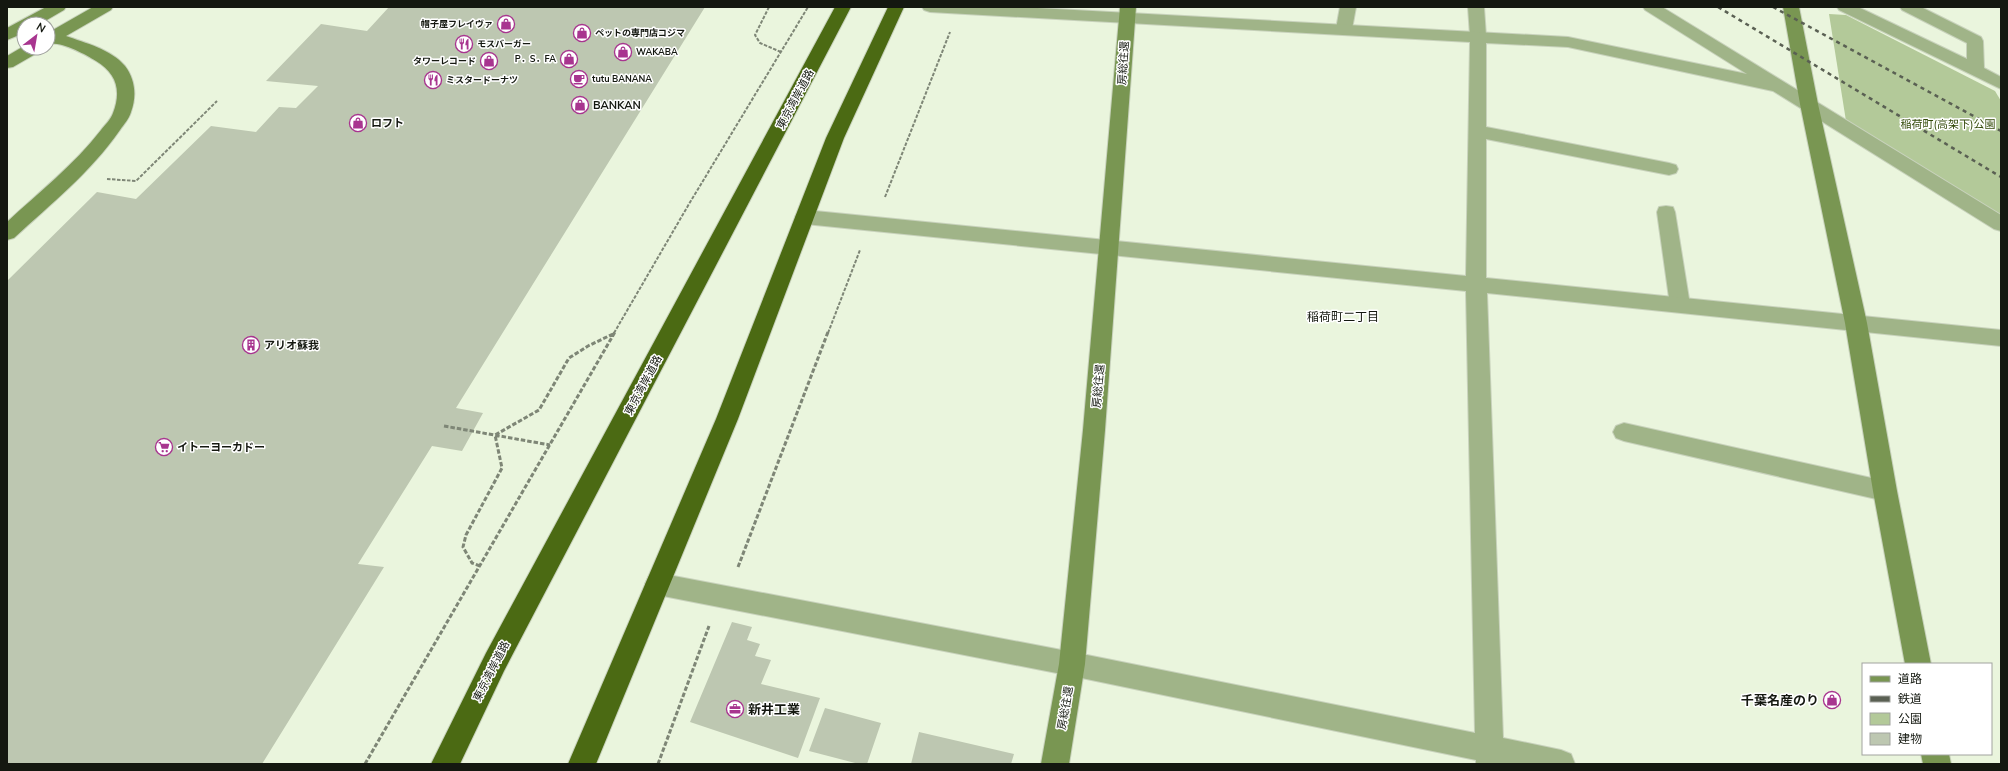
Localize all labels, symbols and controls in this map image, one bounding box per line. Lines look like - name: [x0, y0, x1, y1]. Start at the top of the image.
- shop icon: 帽子屋フレイヴァ: [496, 14, 516, 34]
- north arrow: [16, 16, 56, 56]
- place label: 帽子屋フレイヴァ: [421, 18, 493, 29]
- text: N: [34, 19, 48, 36]
- shop icon: ペットの専門店コジマ: [572, 23, 592, 43]
- place label: ペットの専門店コジマ: [595, 27, 685, 38]
- restaurant icon: モスバーガー: [454, 34, 474, 54]
- place label: モスバーガー: [477, 38, 531, 49]
- street label: 房総往還: [1114, 41, 1132, 85]
- shop icon: WAKABA: [613, 42, 633, 62]
- place label: WAKABA: [636, 46, 678, 57]
- shop icon: P．S．FA: [559, 49, 579, 69]
- shop icon: タワーレコード: [479, 51, 499, 71]
- place label: P．S．FA: [515, 53, 556, 64]
- place label: タワーレコード: [413, 55, 476, 66]
- street label: 東京湾岸道路: [773, 67, 817, 131]
- cafe icon: tutu BANANA: [569, 69, 589, 89]
- restaurant icon: ミスタードーナツ: [423, 70, 443, 90]
- place label: tutu BANANA: [592, 73, 652, 84]
- place label: ミスタードーナツ: [446, 74, 518, 85]
- shop icon: BANKAN: [570, 95, 590, 115]
- place label: BANKAN: [593, 98, 641, 112]
- shop icon: ロフト: [348, 113, 368, 133]
- place label: ロフト: [371, 116, 404, 130]
- park label: 稲荷町(高架下)公園: [1901, 117, 1996, 131]
- district label: 稲荷町二丁目: [1307, 309, 1379, 324]
- building icon: アリオ蘇我: [241, 335, 261, 355]
- place label: アリオ蘇我: [264, 338, 319, 352]
- street label: 東京湾岸道路: [621, 353, 665, 417]
- street label: 房総往還: [1089, 363, 1107, 409]
- supermarket icon: イトーヨーカドー: [154, 437, 174, 457]
- place label: イトーヨーカドー: [177, 440, 265, 454]
- street label: 東京湾岸道路: [470, 638, 512, 704]
- legend: [1862, 663, 1992, 755]
- text: 道路: [1898, 671, 1922, 686]
- street label: 房総往還: [1054, 685, 1076, 731]
- shop icon: 千葉名産のり: [1822, 690, 1842, 710]
- text: 鉄道: [1898, 691, 1922, 706]
- place label: 千葉名産のり: [1741, 692, 1819, 708]
- office icon: 新井工業: [725, 699, 745, 719]
- place label: 新井工業: [748, 701, 800, 717]
- text: 公園: [1898, 711, 1922, 726]
- text: 建物: [1898, 731, 1922, 746]

